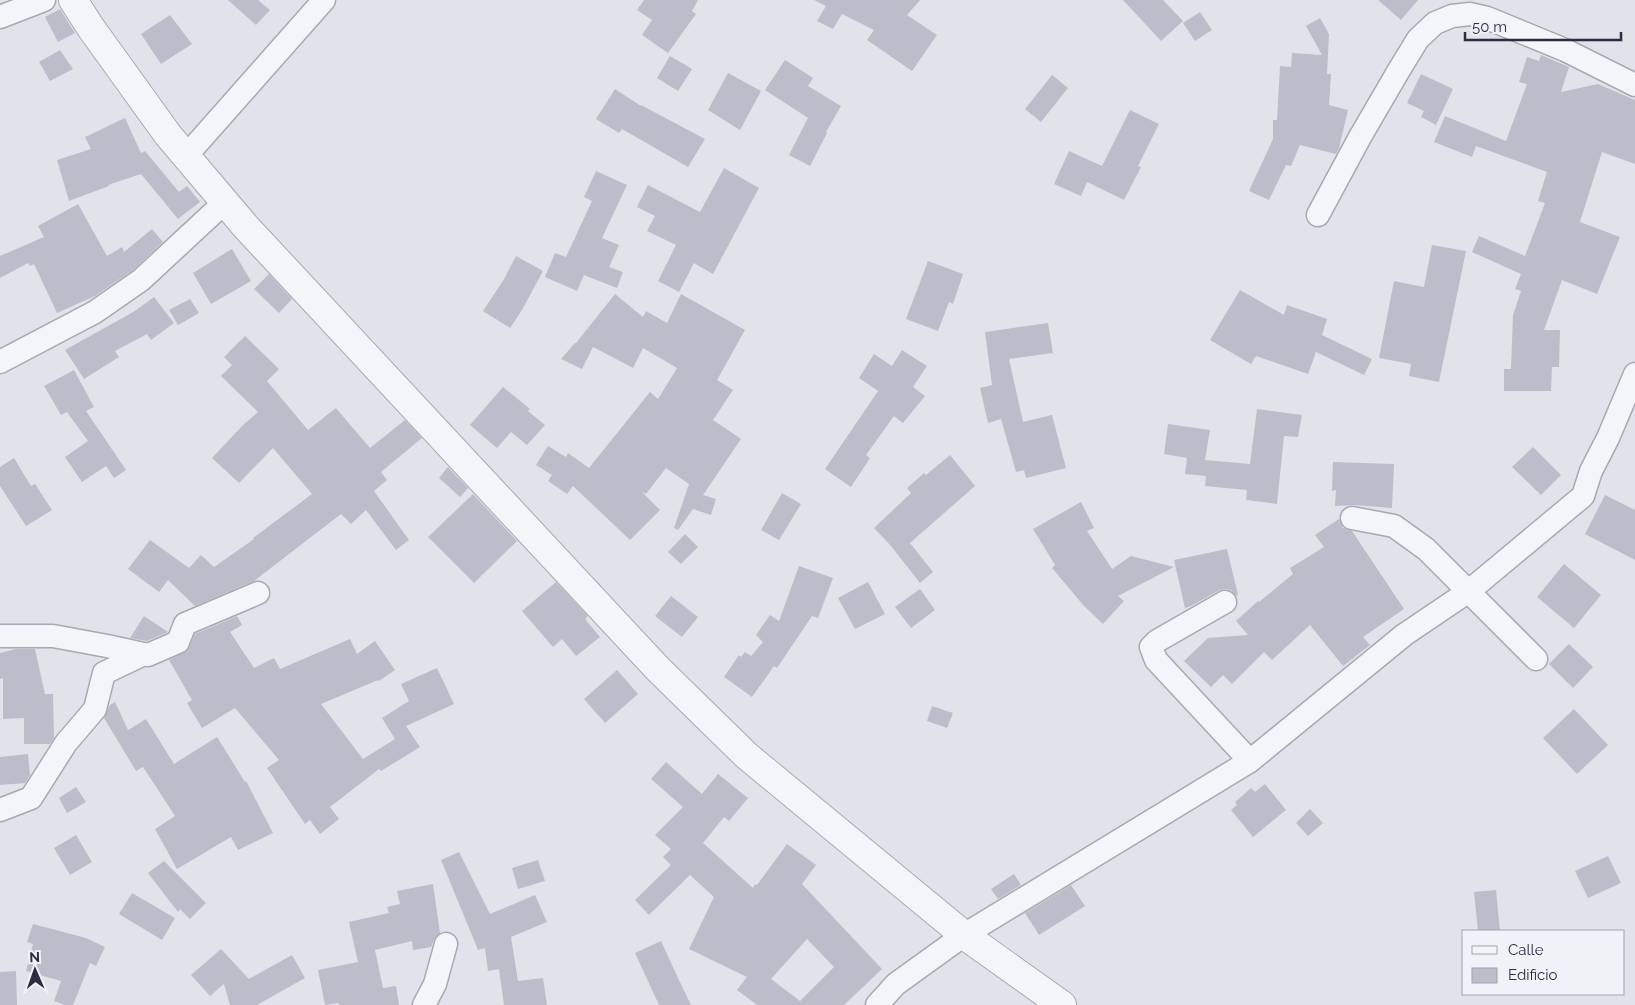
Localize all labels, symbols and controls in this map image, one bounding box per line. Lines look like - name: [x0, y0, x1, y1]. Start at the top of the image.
- scale bar: [1465, 10, 1621, 42]
- text: 50 m: [1472, 18, 1507, 36]
- legend: [1462, 930, 1625, 995]
- text: Calle: [1508, 941, 1544, 959]
- north arrow: [10, 945, 60, 995]
- text: N: [29, 949, 40, 965]
- text: Edificio: [1508, 966, 1558, 984]

